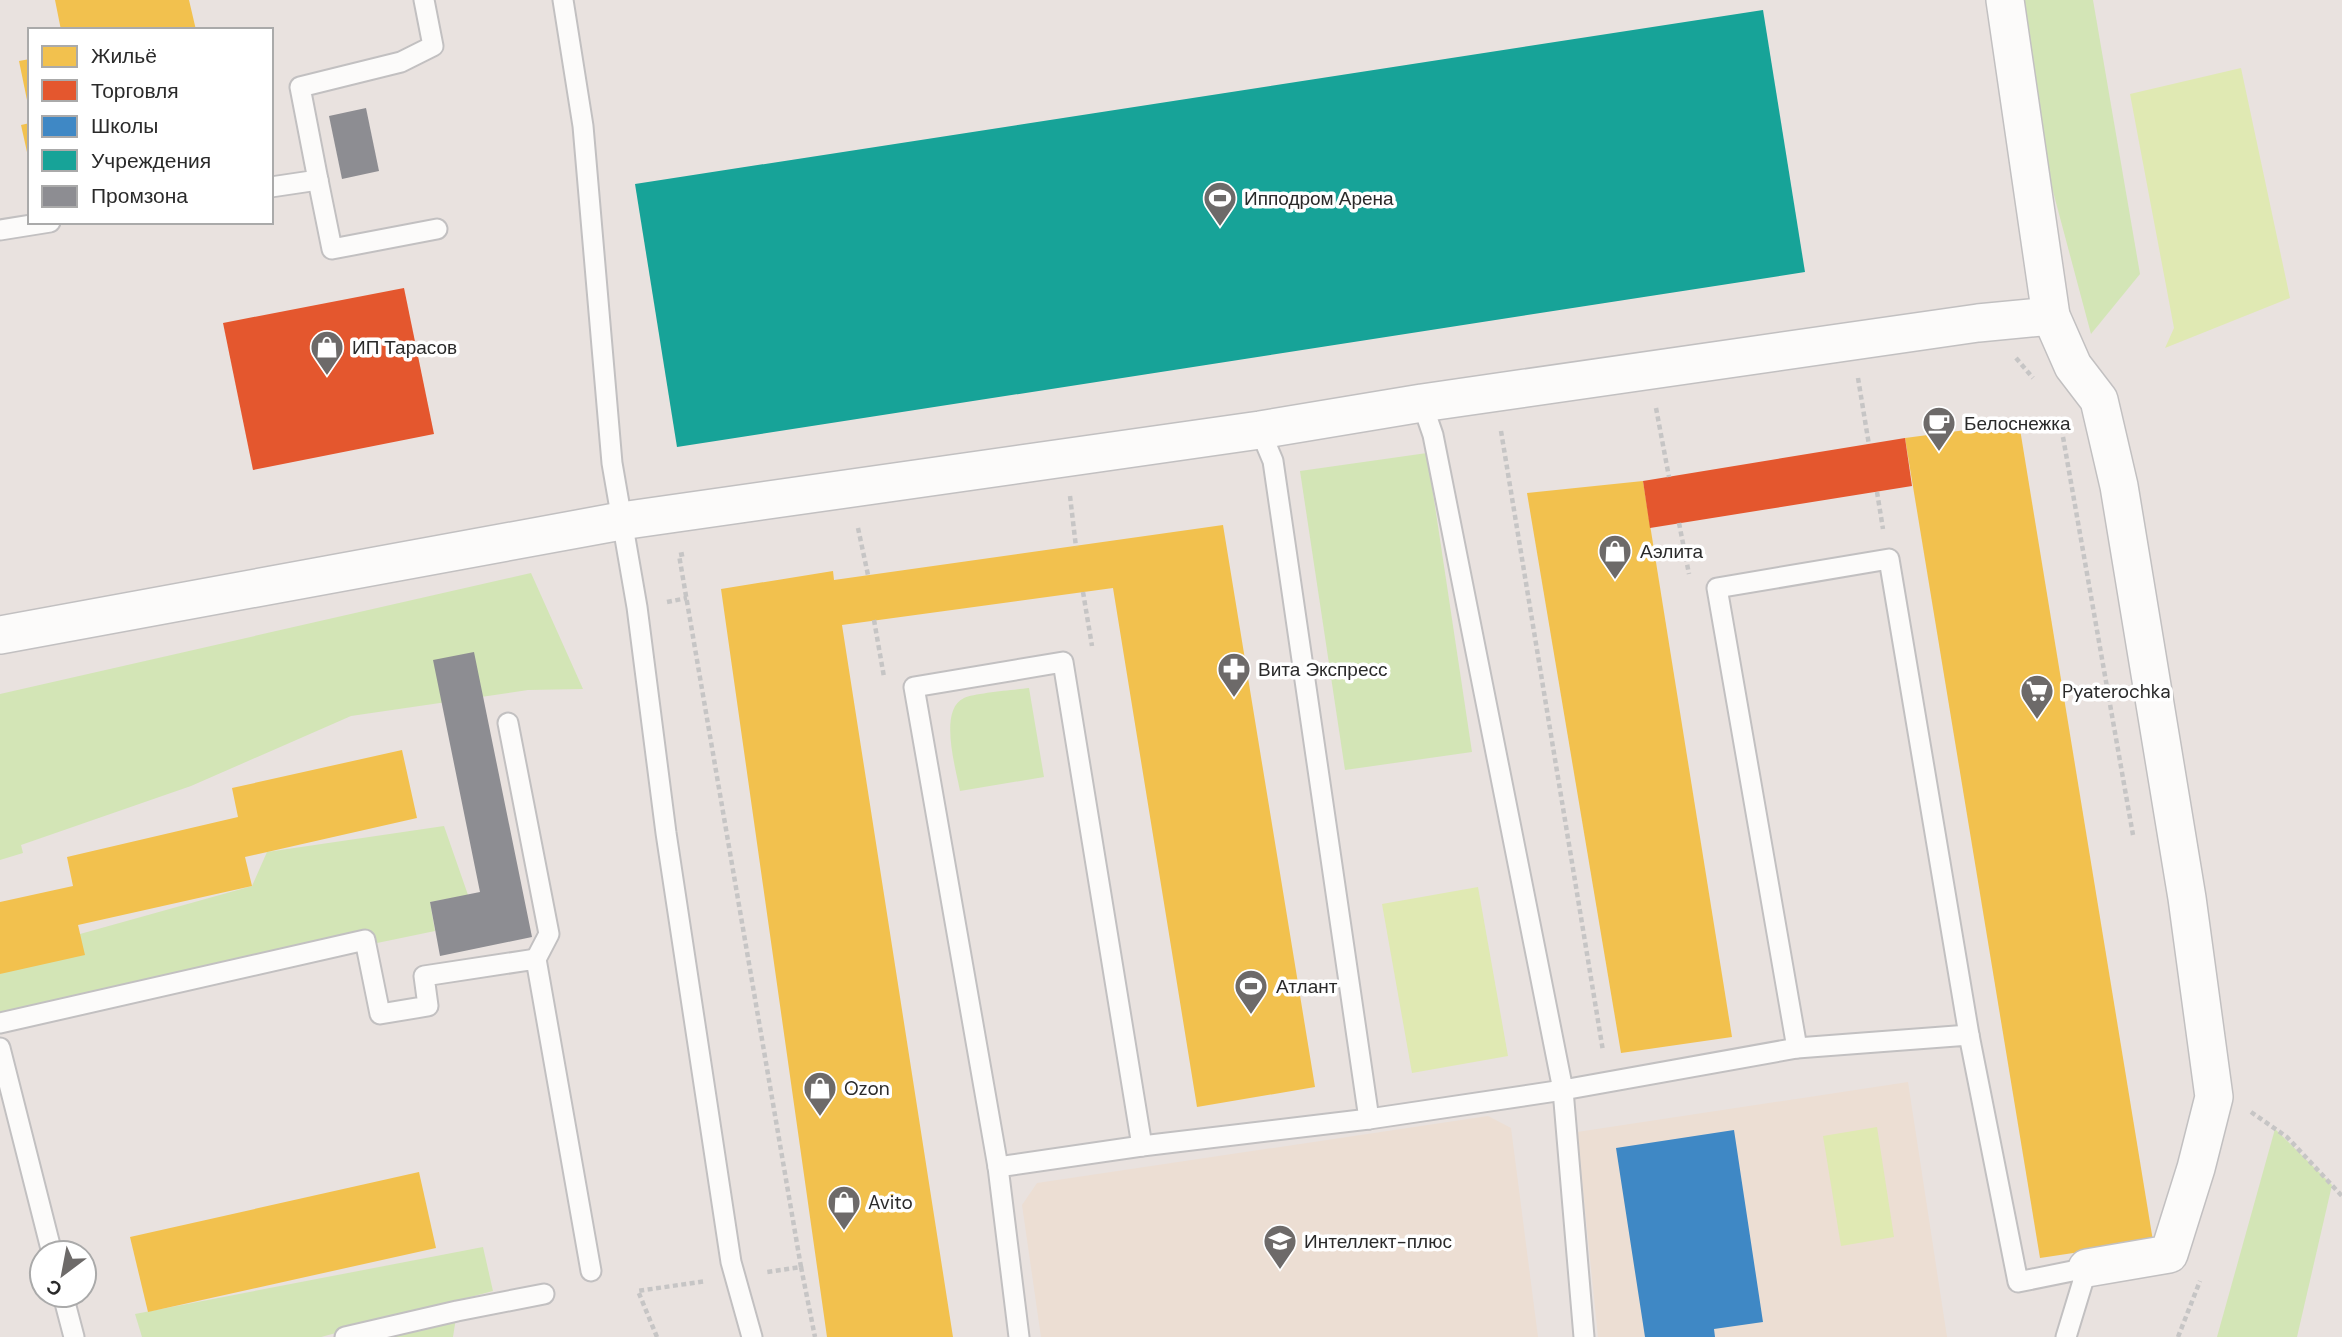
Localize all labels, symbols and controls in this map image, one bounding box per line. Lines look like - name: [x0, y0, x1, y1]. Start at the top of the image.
- legend: [28, 28, 273, 224]
- text: Жильё: [91, 42, 157, 70]
- text: Торговля: [91, 77, 179, 105]
- text: Школы: [91, 112, 158, 140]
- text: Учреждения: [91, 147, 211, 175]
- sports icon: Ипподром Арена: [1201, 179, 1239, 228]
- text: Промзона: [91, 182, 188, 210]
- place label: Ипподром Арена: [1244, 186, 1394, 211]
- shop icon: ИП Тарасов: [308, 328, 346, 377]
- place label: ИП Тарасов: [352, 335, 457, 360]
- cafe icon: Белоснежка: [1920, 404, 1958, 453]
- place label: Белоснежка: [1964, 411, 2071, 436]
- shop icon: Аэлита: [1596, 532, 1634, 581]
- place label: Аэлита: [1640, 539, 1704, 564]
- pharmacy icon: Вита Экспресс: [1215, 650, 1253, 699]
- place label: Вита Экспресс: [1258, 657, 1388, 682]
- supermarket icon: Pyaterochka: [2018, 672, 2056, 721]
- place label: Pyaterochka: [2062, 679, 2171, 704]
- sports icon: Атлант: [1232, 967, 1270, 1016]
- place label: Атлант: [1276, 974, 1338, 999]
- shop icon: Ozon: [801, 1069, 839, 1118]
- place label: Ozon: [844, 1076, 890, 1101]
- shop icon: Avito: [825, 1183, 863, 1232]
- place label: Avito: [868, 1190, 913, 1215]
- school or university icon: Интеллект-плюс: [1261, 1222, 1299, 1271]
- place label: Интеллект-плюс: [1304, 1229, 1452, 1254]
- north arrow: [28, 1239, 98, 1309]
- text: С: [42, 1274, 67, 1302]

